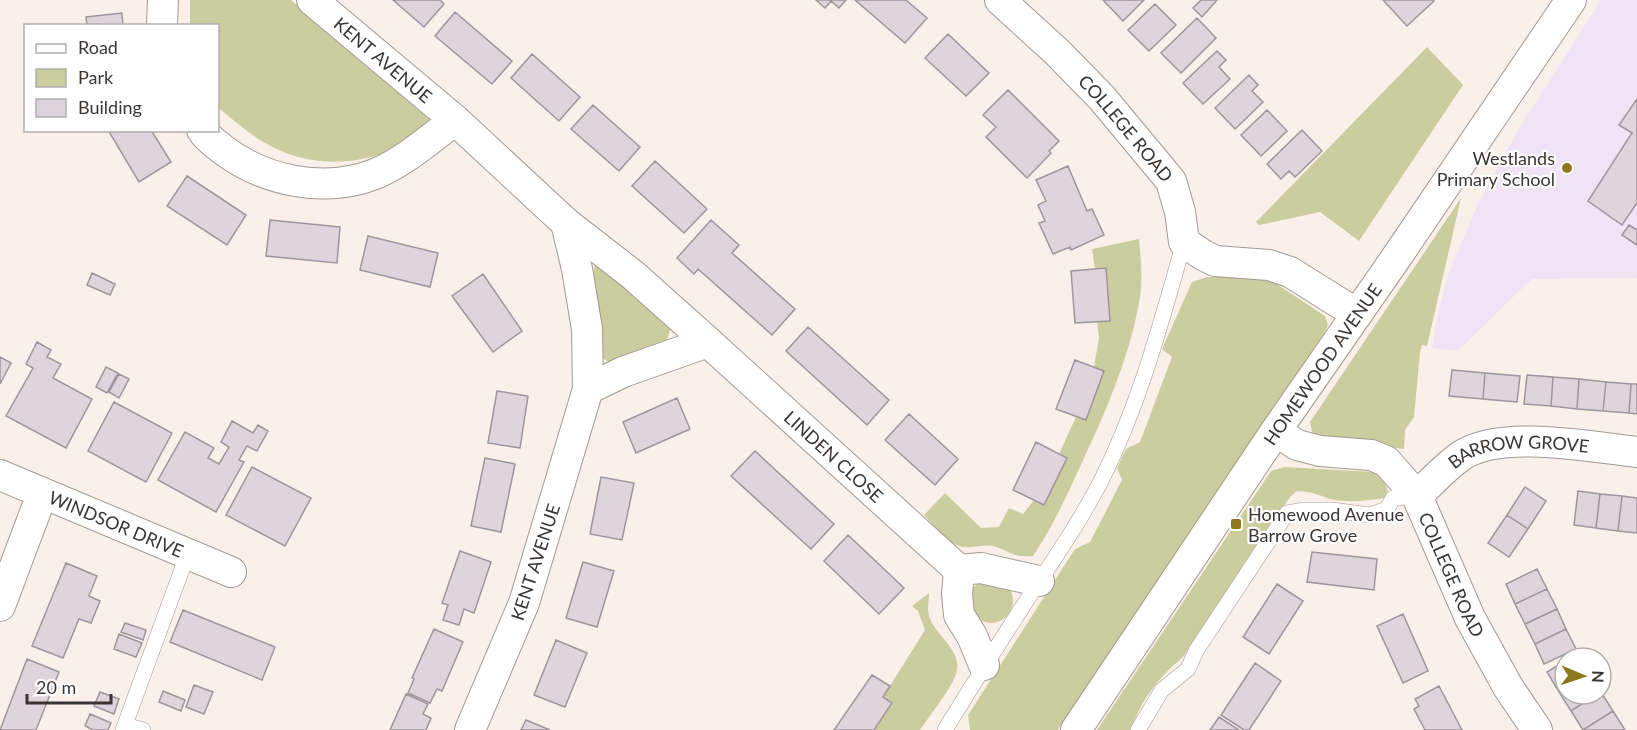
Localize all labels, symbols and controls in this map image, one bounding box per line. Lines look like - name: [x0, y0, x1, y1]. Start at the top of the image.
- street label: KENT AVENUE: [330, 12, 437, 107]
- legend: [24, 24, 219, 132]
- text: Road: [78, 36, 118, 58]
- text: Park: [78, 66, 114, 88]
- street label: COLLEGE ROAD: [1074, 70, 1178, 186]
- text: Building: [78, 96, 142, 118]
- place label: Westlands Primary School: [1437, 147, 1555, 190]
- marker: Westlands Primary School: [1560, 161, 1574, 175]
- street label: HOMEWOOD AVENUE: [1259, 279, 1386, 449]
- street label: LINDEN CLOSE: [780, 406, 888, 507]
- street label: BARROW GROVE: [1443, 430, 1590, 473]
- street label: WINDSOR DRIVE: [46, 486, 187, 562]
- street label: KENT AVENUE: [506, 501, 564, 623]
- place label: Homewood Avenue Barrow Grove: [1248, 503, 1404, 546]
- street label: COLLEGE ROAD: [1414, 509, 1489, 641]
- marker: Homewood Avenue Barrow Grove: [1229, 517, 1243, 531]
- north arrow: [1553, 646, 1613, 706]
- scale bar: [27, 667, 111, 705]
- text: N: [1589, 670, 1608, 683]
- text: 20 m: [36, 676, 76, 698]

